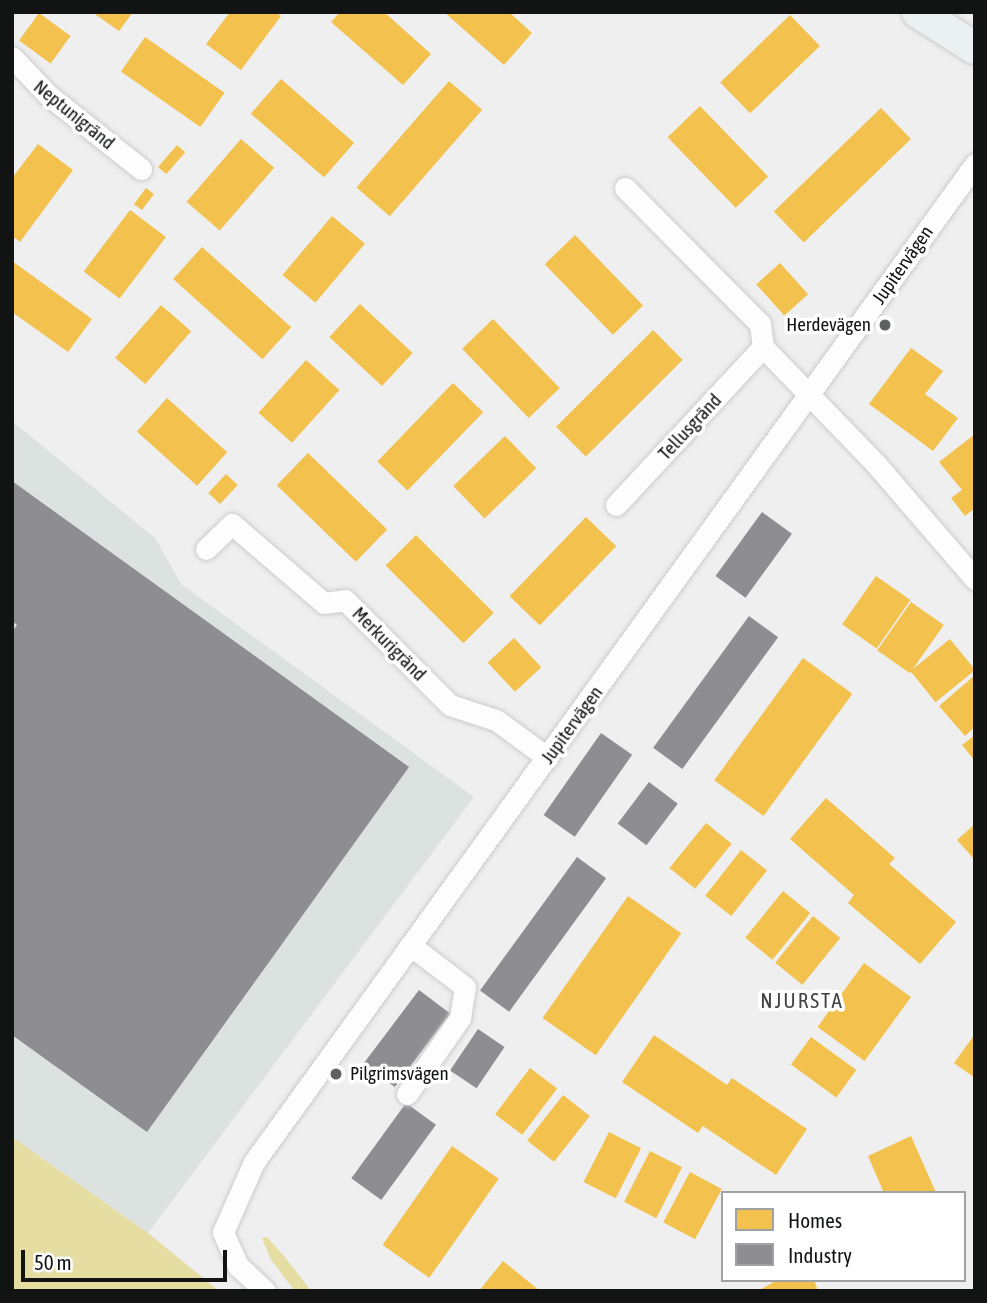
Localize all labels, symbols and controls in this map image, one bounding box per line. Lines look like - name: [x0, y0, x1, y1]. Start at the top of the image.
- street label: Neptunigränd: [29, 75, 119, 155]
- street label: Jupitervägen: [868, 221, 938, 309]
- place label: Herdevägen: [786, 314, 871, 336]
- marker: Herdevägen: [877, 317, 893, 333]
- street label: Tellusgränd: [654, 389, 726, 465]
- street label: Merkurigränd: [347, 602, 431, 686]
- street label: Jupitervägen: [536, 682, 608, 768]
- district label: NJURSTA: [761, 987, 843, 1013]
- place label: Pilgrimsvägen: [350, 1063, 449, 1085]
- marker: Pilgrimsvägen: [328, 1066, 344, 1082]
- legend: [721, 1191, 966, 1282]
- text: Homes: [788, 1208, 842, 1232]
- scale bar: [24, 1236, 231, 1280]
- text: Industry: [788, 1243, 852, 1267]
- text: 50 m: [34, 1250, 72, 1274]

